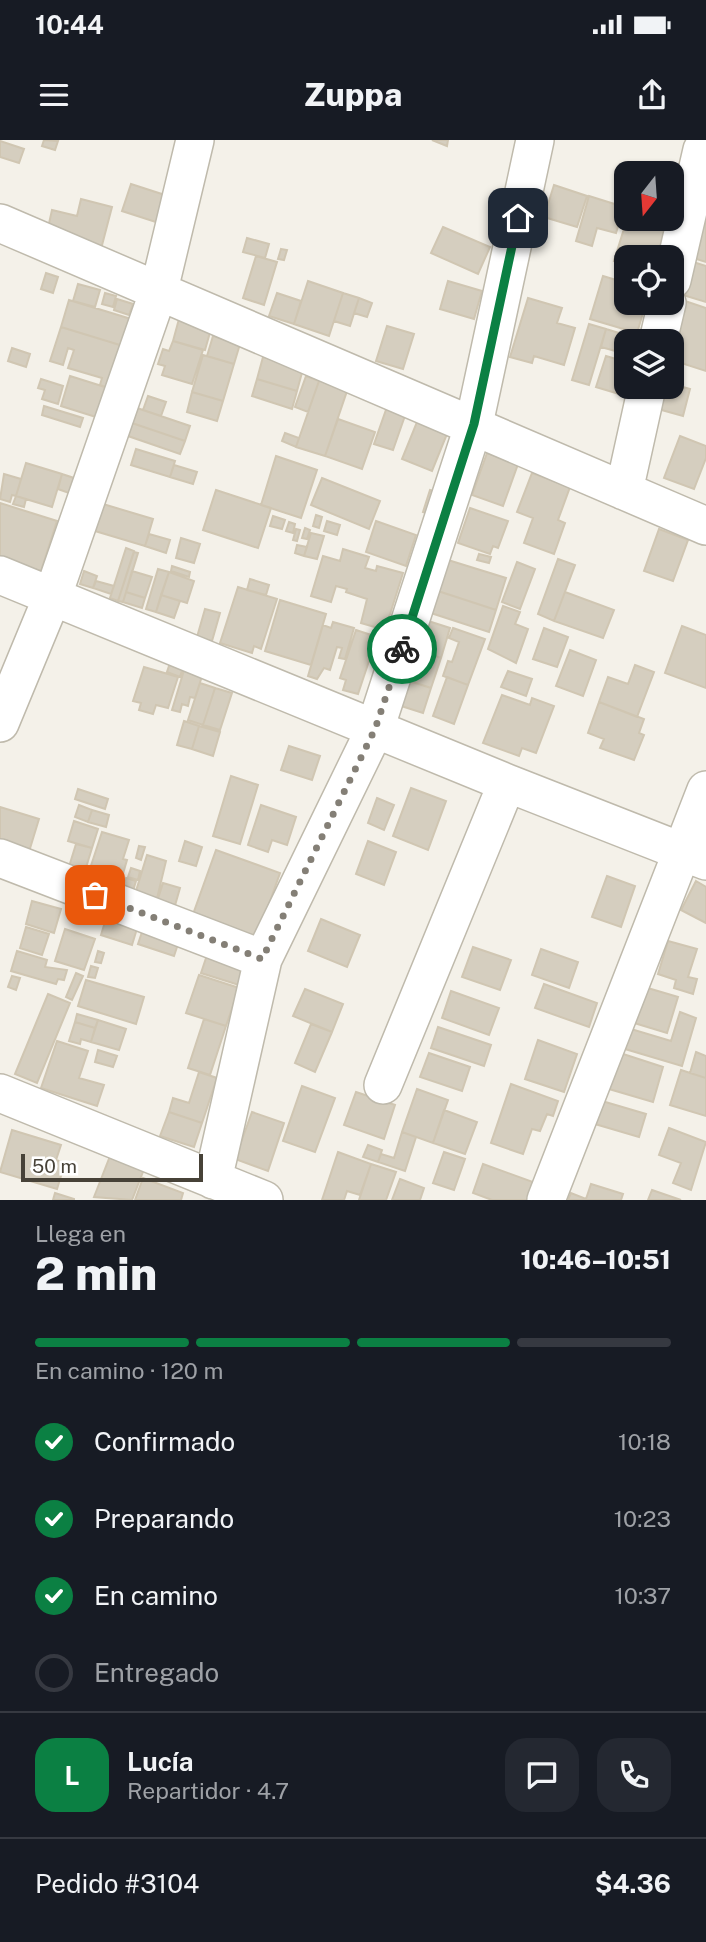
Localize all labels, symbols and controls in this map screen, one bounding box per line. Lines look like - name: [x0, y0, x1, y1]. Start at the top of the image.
- text: 10:44: [35, 9, 104, 40]
- icon: menu: [35, 76, 73, 114]
- text: Zuppa: [304, 76, 402, 113]
- icon: share: [633, 76, 671, 114]
- north arrow: [614, 161, 684, 231]
- map controls: [614, 161, 684, 399]
- pin: [488, 188, 548, 248]
- icon: home: [499, 199, 537, 237]
- button: locate: [614, 245, 684, 315]
- button: layers: [614, 329, 684, 399]
- courier: [367, 614, 437, 684]
- icon: bike: [383, 630, 421, 668]
- pin: [65, 865, 125, 925]
- icon: bag: [76, 876, 114, 914]
- scale bar: [21, 1151, 203, 1183]
- text: 50 m: [32, 1155, 77, 1177]
- text: Llega en: [35, 1220, 126, 1247]
- text: 10:46–10:51: [520, 1244, 671, 1275]
- text: 2 min: [35, 1246, 157, 1300]
- text: En camino · 120 m: [35, 1357, 223, 1384]
- icon: check: [35, 1423, 73, 1461]
- text: Confirmado: [94, 1426, 235, 1457]
- text: 10:18: [618, 1428, 671, 1455]
- icon: check: [35, 1500, 73, 1538]
- text: Preparando: [94, 1503, 234, 1534]
- text: 10:23: [614, 1505, 671, 1532]
- icon: check: [35, 1577, 73, 1615]
- text: En camino: [94, 1580, 218, 1611]
- text: 10:37: [614, 1582, 671, 1609]
- text: Entregado: [94, 1657, 219, 1688]
- button: chat: [505, 1738, 579, 1812]
- button: phone: [597, 1738, 671, 1812]
- text: Lucía: [127, 1746, 193, 1777]
- text: L: [64, 1760, 80, 1791]
- text: Repartidor · 4.7: [127, 1777, 289, 1804]
- text: Pedido #3104: [35, 1868, 199, 1899]
- text: $4.36: [595, 1868, 671, 1899]

